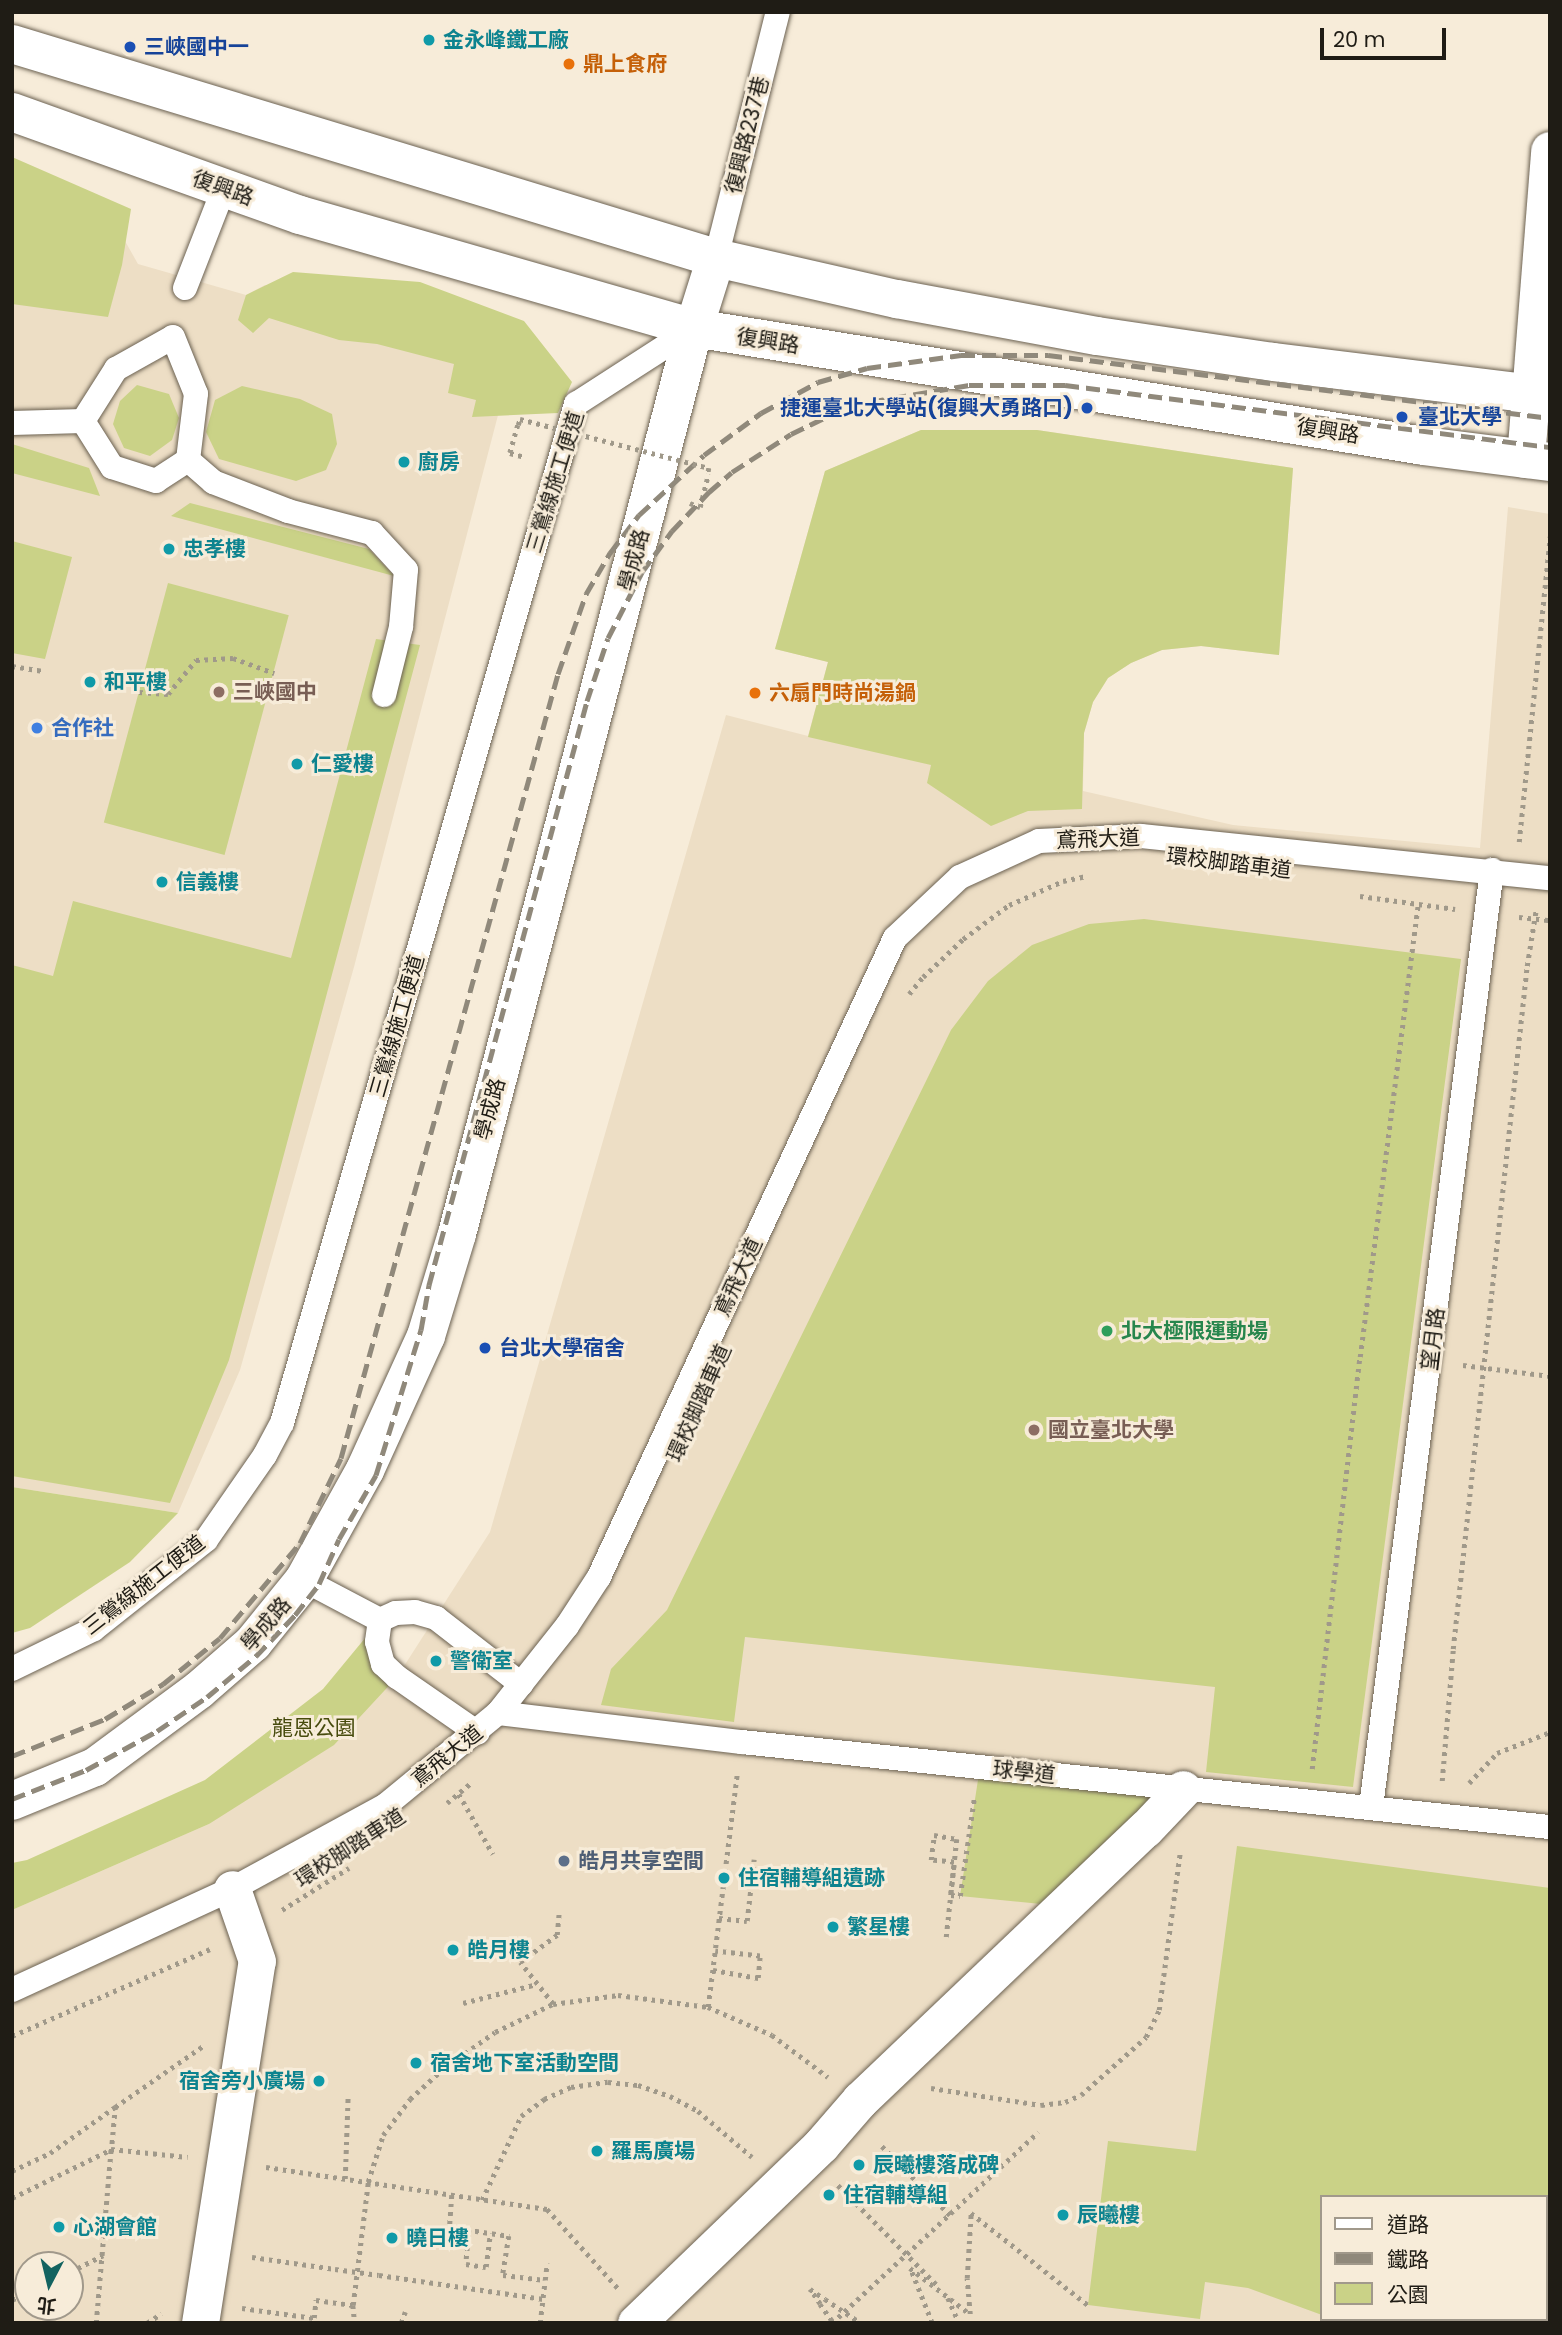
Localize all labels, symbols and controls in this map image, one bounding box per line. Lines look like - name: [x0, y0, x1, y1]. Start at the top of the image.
- scale bar: [1324, 14, 1450, 58]
- text: 20 m: [1333, 25, 1386, 54]
- place label: 金永峰鐵工廠: [443, 27, 569, 53]
- marker: 金永峰鐵工廠: [421, 32, 437, 48]
- place label: 三峽國中一: [144, 34, 249, 60]
- marker: 三峽國中一: [122, 39, 138, 55]
- place label: 鼎上食府: [583, 51, 667, 77]
- marker: 鼎上食府: [561, 56, 577, 72]
- street label: 復興路237巷: [720, 74, 774, 196]
- street label: 復興路: [189, 165, 257, 211]
- street label: 復興路: [735, 324, 801, 358]
- place label: 捷運臺北大學站(復興大勇路口): [780, 395, 1073, 421]
- marker: 捷運臺北大學站(復興大勇路口): [1079, 400, 1095, 416]
- place label: 臺北大學: [1418, 404, 1502, 430]
- marker: 臺北大學: [1392, 407, 1412, 427]
- street label: 三鶯線施工便道: [521, 408, 589, 556]
- street label: 復興路: [1295, 414, 1361, 448]
- place label: 廚房: [418, 449, 460, 475]
- marker: 廚房: [396, 454, 412, 470]
- street label: 學成路: [614, 526, 654, 594]
- place label: 忠孝樓: [183, 536, 246, 562]
- marker: 忠孝樓: [161, 541, 177, 557]
- place label: 和平樓: [104, 669, 167, 695]
- marker: 和平樓: [82, 674, 98, 690]
- place label: 三峽國中: [233, 679, 317, 705]
- place label: 六扇門時尚湯鍋: [769, 680, 916, 706]
- marker: 三峽國中: [211, 684, 227, 700]
- marker: 六扇門時尚湯鍋: [747, 685, 763, 701]
- place label: 合作社: [51, 715, 114, 741]
- marker: 合作社: [29, 720, 45, 736]
- place label: 仁愛樓: [311, 751, 374, 777]
- marker: 仁愛樓: [289, 756, 305, 772]
- street label: 鳶飛大道: [1056, 825, 1140, 853]
- street label: 環校脚踏車道: [1165, 843, 1293, 883]
- place label: 信義樓: [176, 869, 239, 895]
- marker: 信義樓: [154, 874, 170, 890]
- street label: 三鶯線施工便道: [365, 952, 429, 1100]
- street label: 學成路: [470, 1075, 510, 1143]
- street label: 鳶飛大道: [709, 1234, 767, 1320]
- street label: 望月路: [1417, 1306, 1449, 1372]
- place label: 北大極限運動場: [1121, 1318, 1268, 1344]
- marker: 北大極限運動場: [1099, 1323, 1115, 1339]
- place label: 台北大學宿舍: [499, 1335, 625, 1361]
- marker: 台北大學宿舍: [477, 1340, 493, 1356]
- street label: 環校脚踏車道: [662, 1340, 736, 1466]
- place label: 國立臺北大學: [1048, 1417, 1174, 1443]
- marker: 國立臺北大學: [1026, 1422, 1042, 1438]
- street label: 三鶯線施工便道: [78, 1530, 210, 1640]
- street label: 學成路: [236, 1592, 296, 1656]
- place label: 警衛室: [450, 1648, 513, 1674]
- marker: 警衛室: [428, 1653, 444, 1669]
- park label: 龍恩公園: [272, 1715, 356, 1741]
- street label: 鳶飛大道: [406, 1720, 488, 1792]
- street label: 球學道: [991, 1756, 1057, 1788]
- street label: 環校脚踏車道: [290, 1803, 410, 1893]
- place label: 皓月共享空間: [578, 1848, 704, 1874]
- marker: 皓月共享空間: [556, 1853, 572, 1869]
- place label: 住宿輔導組遺跡: [738, 1865, 885, 1891]
- marker: 住宿輔導組遺跡: [716, 1870, 732, 1886]
- place label: 繁星樓: [847, 1914, 910, 1940]
- marker: 繁星樓: [825, 1919, 841, 1935]
- place label: 皓月樓: [467, 1937, 530, 1963]
- marker: 皓月樓: [445, 1942, 461, 1958]
- place label: 宿舍地下室活動空間: [430, 2050, 619, 2076]
- marker: 宿舍地下室活動空間: [408, 2055, 424, 2071]
- place label: 宿舍旁小廣場: [179, 2068, 305, 2094]
- marker: 宿舍旁小廣場: [311, 2073, 327, 2089]
- place label: 羅馬廣場: [611, 2138, 695, 2164]
- marker: 羅馬廣場: [589, 2143, 605, 2159]
- place label: 辰曦樓落成碑: [873, 2152, 999, 2178]
- marker: 辰曦樓落成碑: [851, 2157, 867, 2173]
- place label: 住宿輔導組: [843, 2182, 948, 2208]
- marker: 住宿輔導組: [821, 2187, 837, 2203]
- legend: [1320, 2195, 1548, 2321]
- place label: 辰曦樓: [1077, 2202, 1140, 2228]
- marker: 辰曦樓: [1055, 2207, 1071, 2223]
- text: 道路: [1387, 2210, 1429, 2239]
- place label: 心湖會館: [73, 2214, 157, 2240]
- marker: 心湖會館: [51, 2219, 67, 2235]
- place label: 曉日樓: [406, 2225, 469, 2251]
- marker: 曉日樓: [384, 2230, 400, 2246]
- text: 鐵路: [1387, 2245, 1429, 2274]
- north arrow: [14, 2251, 84, 2321]
- text: 公園: [1387, 2280, 1429, 2309]
- text: 北: [36, 2291, 58, 2320]

